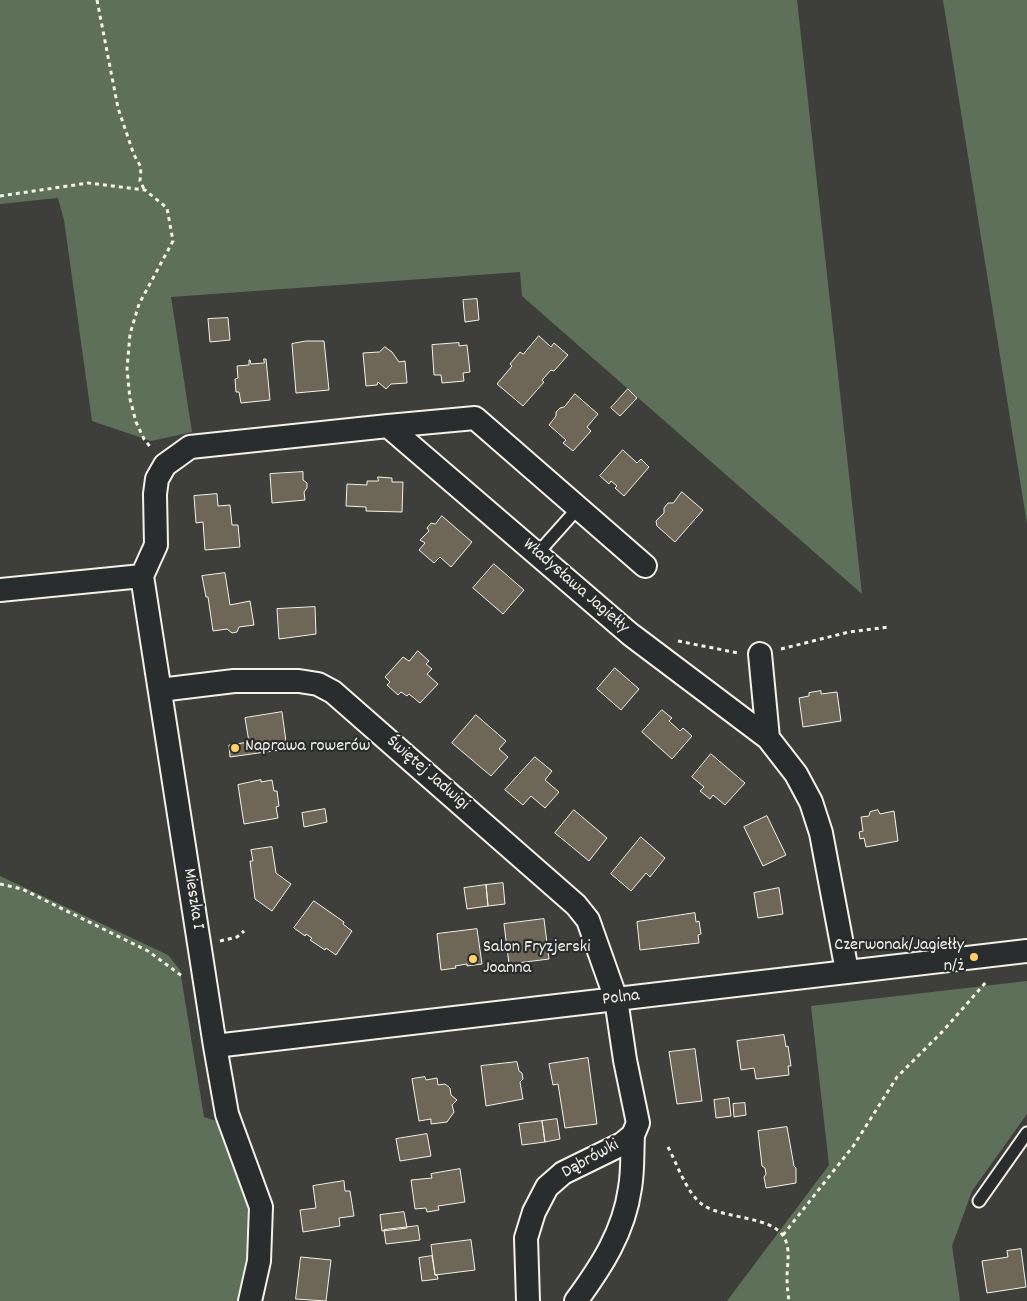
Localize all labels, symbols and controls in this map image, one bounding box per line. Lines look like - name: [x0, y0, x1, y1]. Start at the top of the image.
- street label: Władysława Jagiełły: [517, 535, 633, 639]
- street label: Świętej Jadwigi: [381, 732, 473, 816]
- place label: Naprawa rowerów: [245, 737, 370, 759]
- marker: Naprawa rowerów: [229, 742, 241, 754]
- street label: Mieszka I: [177, 867, 207, 931]
- place label: Czerwonak/Jagiełły n/ż: [834, 936, 964, 979]
- place label: Salon Fryzjerski Joanna: [483, 938, 591, 981]
- marker: Czerwonak/Jagiełły n/ż: [968, 951, 980, 963]
- marker: Salon Fryzjerski Joanna: [467, 953, 479, 965]
- street label: Polna: [601, 986, 641, 1012]
- street label: Dąbrówki: [559, 1136, 623, 1184]

